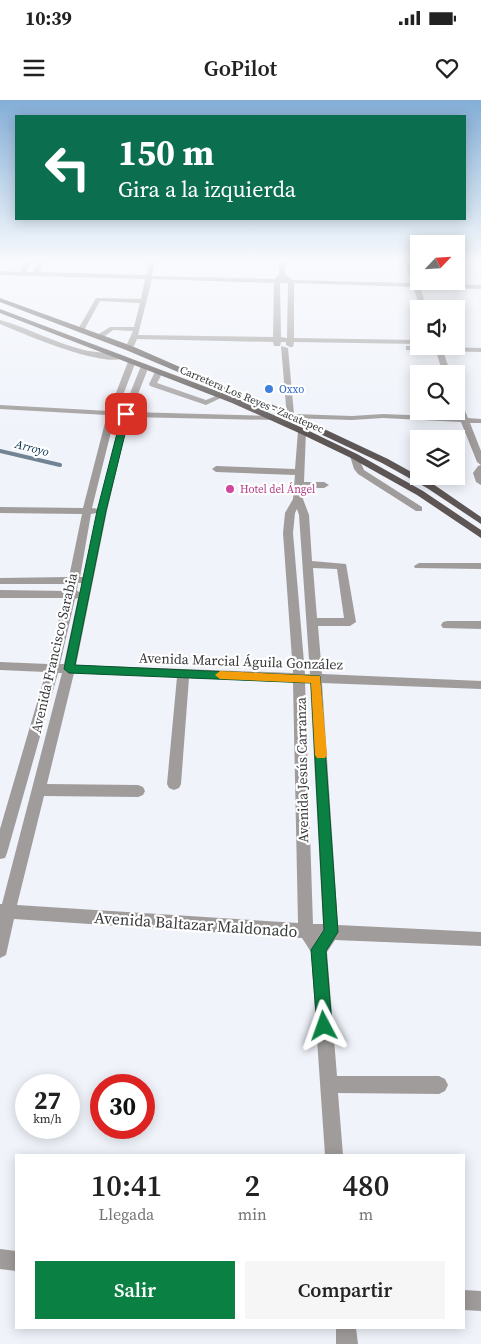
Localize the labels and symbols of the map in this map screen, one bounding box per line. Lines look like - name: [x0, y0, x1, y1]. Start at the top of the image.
- north arrow: [410, 235, 465, 290]
- street label: Carretera Los Reyes - Zacatepec: [177, 362, 327, 437]
- place label: Oxxo: [279, 382, 304, 397]
- marker: Oxxo: [263, 383, 275, 395]
- pin: [105, 393, 147, 435]
- water label: Arroyo: [12, 436, 51, 460]
- place label: Hotel del Ángel: [240, 482, 315, 497]
- marker: Hotel del Ángel: [224, 483, 236, 495]
- street label: Avenida Francisco Sarabia: [26, 570, 82, 735]
- street label: Avenida Marcial Águila González: [139, 647, 344, 675]
- street label: Avenida Jesús Carranza: [291, 696, 313, 843]
- street label: Avenida Baltazar Maldonado: [94, 906, 299, 942]
- position arrow: [297, 999, 349, 1051]
- speed limit sign: 30: [90, 1074, 155, 1139]

